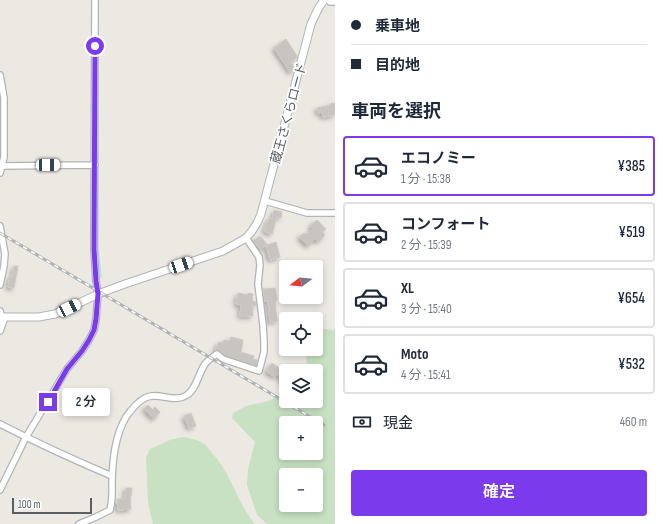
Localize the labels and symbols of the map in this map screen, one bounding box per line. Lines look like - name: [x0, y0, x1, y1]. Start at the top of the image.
- route start: [86, 37, 104, 55]
- street label: 蔵王さくらロード: [268, 61, 310, 166]
- car: [36, 159, 60, 171]
- car: [168, 255, 194, 275]
- north arrow: [279, 260, 323, 304]
- car: [56, 297, 82, 319]
- callout: 2 分: [62, 388, 110, 416]
- route end: [39, 393, 57, 411]
- scale bar: [12, 496, 92, 515]

